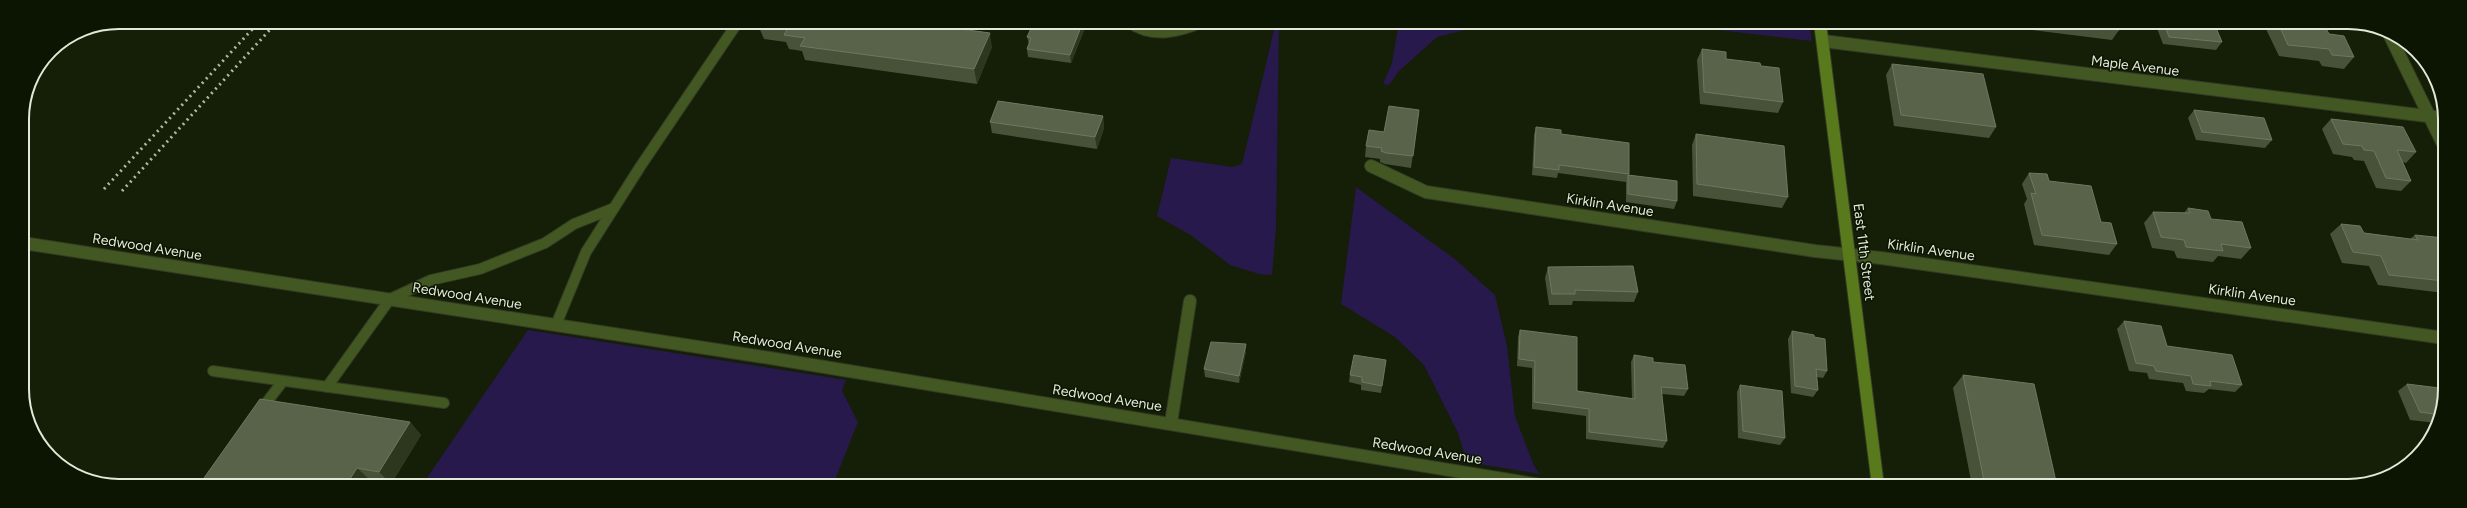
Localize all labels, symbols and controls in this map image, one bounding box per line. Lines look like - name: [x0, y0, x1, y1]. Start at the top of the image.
- street label: Maple Avenue: [2090, 52, 2180, 80]
- street label: Kirklin Avenue: [1565, 190, 1655, 220]
- street label: East 11th Street: [1850, 202, 1878, 302]
- street label: Redwood Avenue: [91, 230, 203, 264]
- street label: Kirklin Avenue: [1886, 235, 1976, 265]
- street label: Redwood Avenue: [411, 279, 523, 313]
- street label: Kirklin Avenue: [2207, 280, 2297, 310]
- street label: Redwood Avenue: [731, 328, 843, 362]
- street label: Redwood Avenue: [1051, 381, 1163, 415]
- street label: Redwood Avenue: [1371, 434, 1483, 468]

